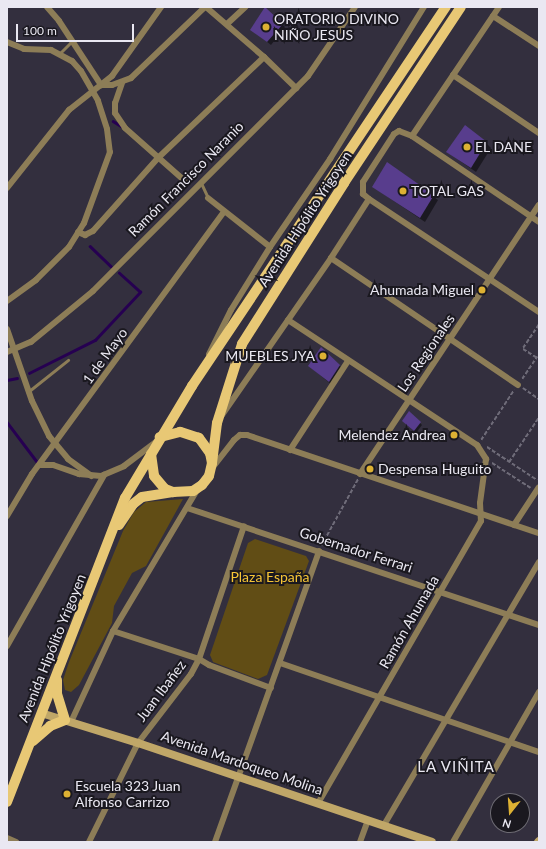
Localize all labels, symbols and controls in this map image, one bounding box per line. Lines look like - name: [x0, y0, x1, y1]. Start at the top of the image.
- place label: ORATORIO DIVINO NIÑO JESUS: [274, 11, 399, 44]
- scale bar: [18, 16, 136, 42]
- marker: ORATORIO DIVINO NIÑO JESUS: [261, 22, 271, 32]
- text: 100 m: [23, 23, 57, 38]
- street label: Ramón Francisco Naranio: [125, 118, 247, 240]
- place label: EL DANE: [475, 139, 532, 155]
- marker: EL DANE: [462, 142, 472, 152]
- street label: Avenida Hipólito Yrigoyen: [255, 148, 355, 290]
- place label: TOTAL GAS: [411, 183, 484, 199]
- marker: TOTAL GAS: [398, 186, 408, 196]
- place label: Ahumada Miguel: [370, 282, 474, 298]
- marker: Ahumada Miguel: [477, 285, 487, 295]
- street label: Los Regionales: [394, 311, 458, 395]
- street label: 1 de Mayo: [79, 325, 131, 387]
- place label: MUEBLES JYA: [225, 348, 315, 364]
- marker: MUEBLES JYA: [318, 351, 328, 361]
- place label: Melendez Andrea: [338, 427, 446, 443]
- marker: Melendez Andrea: [449, 430, 459, 440]
- place label: Despensa Huguito: [378, 461, 491, 477]
- marker: Despensa Huguito: [365, 464, 375, 474]
- street label: Gobernador Ferrari: [297, 524, 415, 576]
- park label: Plaza España: [230, 569, 310, 585]
- street label: Avenida Hipólito Yrigoyen: [14, 571, 90, 725]
- street label: Ramón Ahumada: [376, 572, 442, 672]
- street label: Juan Ibañez: [133, 657, 189, 725]
- street label: Avenida Mardoqueo Molina: [159, 727, 325, 799]
- district label: LA VIÑITA: [417, 758, 495, 776]
- place label: Escuela 323 Juan Alfonso Carrizo: [75, 778, 181, 810]
- marker: Escuela 323 Juan Alfonso Carrizo: [62, 789, 72, 799]
- north arrow: [490, 793, 530, 833]
- text: N: [501, 817, 513, 831]

